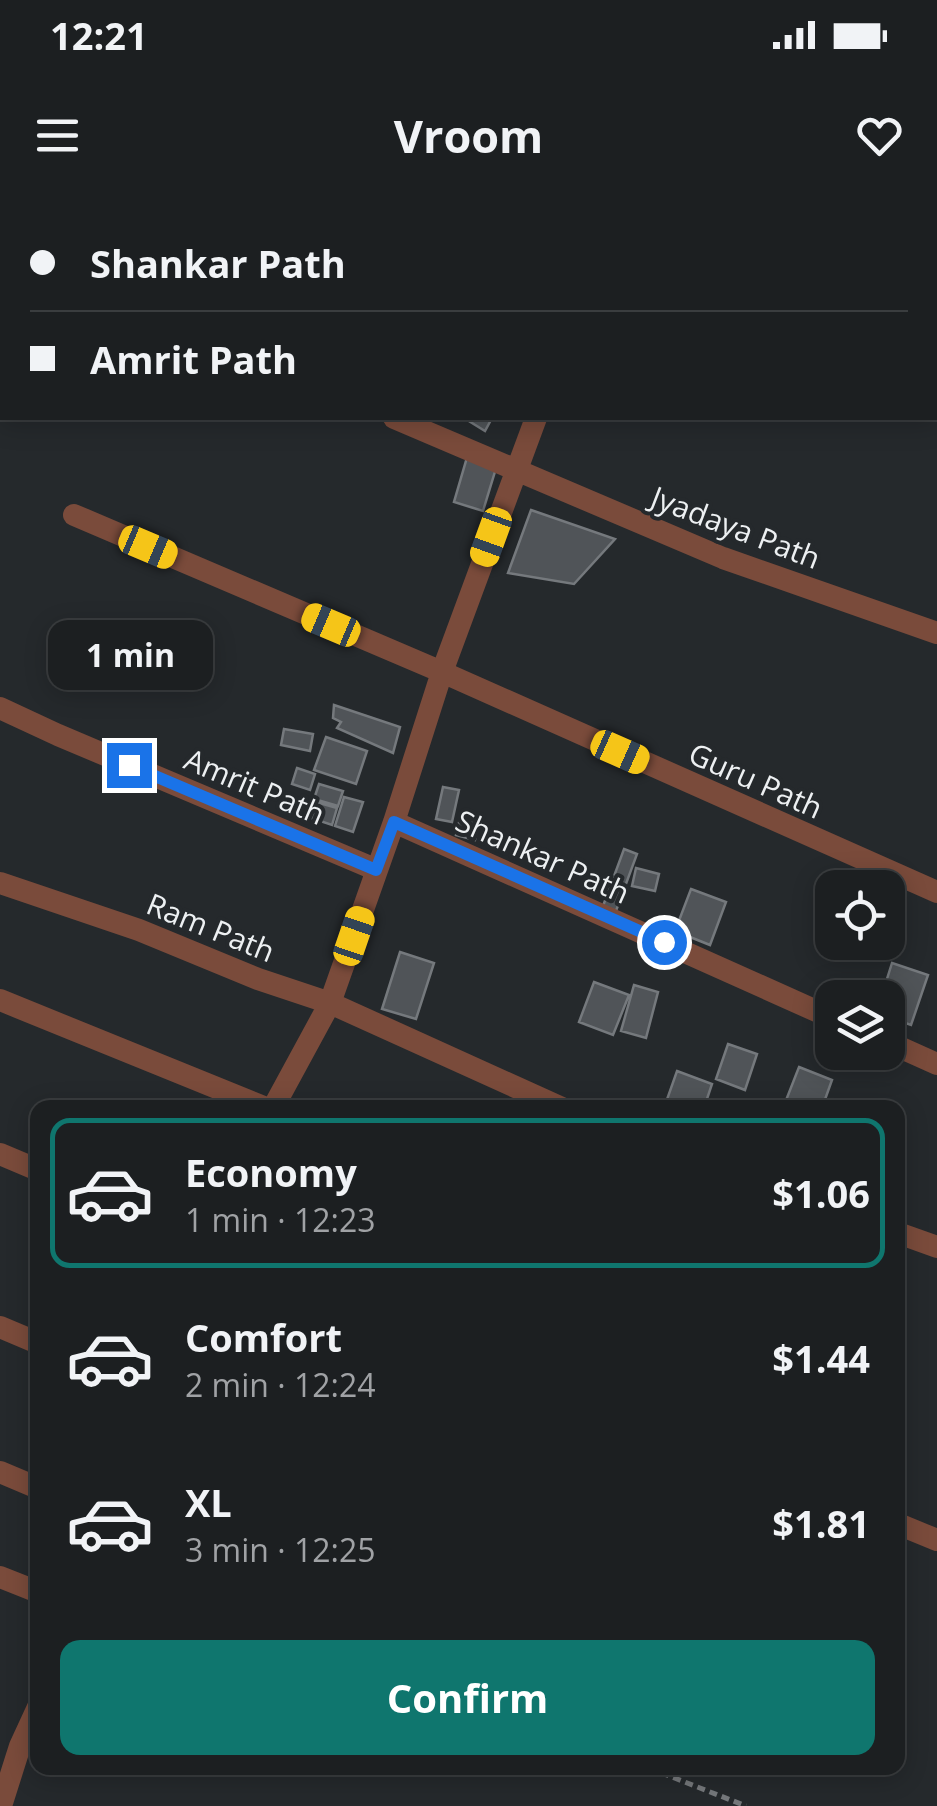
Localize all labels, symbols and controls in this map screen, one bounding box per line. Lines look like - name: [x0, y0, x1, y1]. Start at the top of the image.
- text: 12:21: [50, 9, 148, 61]
- text: Vroom: [394, 105, 543, 166]
- icon: menu: [30, 108, 85, 163]
- icon: heart: [852, 108, 907, 163]
- text: Shankar Path: [90, 237, 346, 289]
- text: Amrit Path: [90, 333, 297, 385]
- street label: Jyadaya Path: [643, 475, 826, 578]
- car: [467, 504, 515, 570]
- car: [115, 521, 181, 573]
- car: [298, 599, 364, 651]
- callout: 1 min: [46, 620, 212, 690]
- text: 1 min: [86, 633, 175, 676]
- car: [586, 726, 654, 778]
- street label: Guru Path: [683, 732, 829, 828]
- street label: Amrit Path: [178, 738, 332, 834]
- route end: [107, 743, 152, 788]
- street label: Shankar Path: [450, 799, 636, 913]
- map controls: [815, 870, 905, 1070]
- button: locate: [815, 870, 905, 960]
- street label: Ram Path: [141, 883, 281, 971]
- car: [330, 903, 378, 969]
- route start: [642, 920, 687, 965]
- button: layers: [815, 980, 905, 1070]
- text: Economy: [185, 1146, 357, 1198]
- icon: car: [65, 1148, 155, 1238]
- text: $1.06: [772, 1167, 870, 1219]
- text: 1 min · 12:23: [185, 1198, 376, 1241]
- text: Comfort: [185, 1311, 342, 1363]
- icon: car: [65, 1313, 155, 1403]
- text: $1.44: [772, 1332, 870, 1384]
- text: 2 min · 12:24: [185, 1363, 376, 1406]
- text: XL: [185, 1476, 232, 1528]
- icon: car: [65, 1478, 155, 1568]
- text: $1.81: [772, 1497, 870, 1549]
- text: 3 min · 12:25: [185, 1528, 376, 1571]
- button: Confirm: [60, 1640, 875, 1755]

